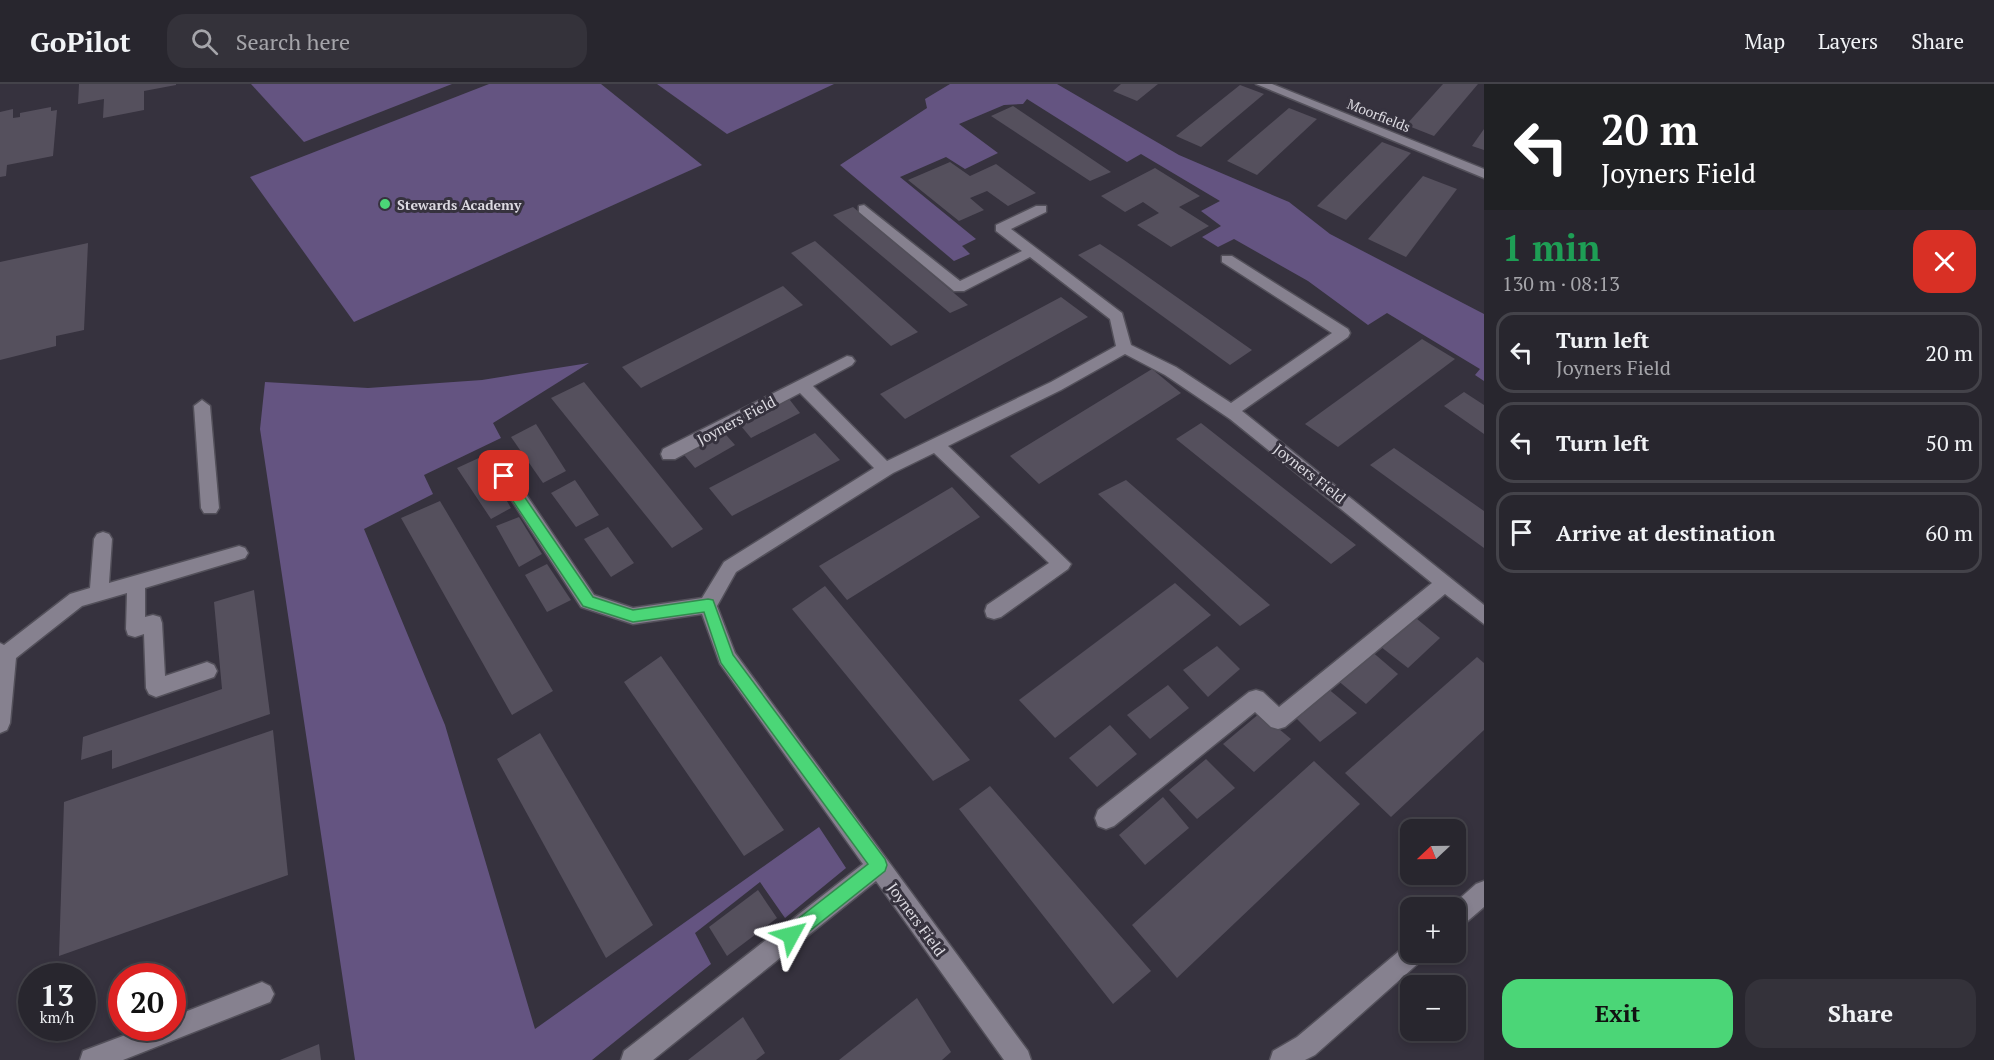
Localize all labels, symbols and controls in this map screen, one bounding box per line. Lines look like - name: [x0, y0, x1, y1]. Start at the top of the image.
- search box: [167, 14, 587, 68]
- text: GoPilot: [30, 23, 131, 60]
- icon: search: [188, 25, 221, 58]
- text: Search here: [236, 27, 350, 56]
- text: Map: [1744, 27, 1785, 55]
- text: Layers: [1818, 27, 1878, 55]
- text: Share: [1911, 27, 1964, 55]
- street label: Moorfields: [1345, 94, 1413, 136]
- text: 20 m: [1601, 101, 1699, 157]
- icon: left: [1502, 108, 1580, 186]
- text: Joyners Field: [1601, 155, 1756, 191]
- place label: Stewards Academy: [397, 195, 522, 214]
- marker: Stewards Academy: [378, 197, 392, 211]
- text: 1 min: [1502, 224, 1600, 271]
- button: close: [1913, 230, 1976, 293]
- text: 130 m · 08:13: [1502, 270, 1620, 297]
- text: Turn left: [1556, 325, 1649, 354]
- icon: left: [1505, 336, 1538, 369]
- text: 20 m: [1925, 338, 1973, 367]
- text: Joyners Field: [1556, 354, 1671, 381]
- street label: Joyners Field: [693, 391, 779, 449]
- icon: left: [1505, 426, 1538, 459]
- text: Turn left: [1556, 428, 1649, 457]
- text: 50 m: [1925, 428, 1973, 457]
- street label: Joyners Field: [1270, 439, 1350, 507]
- pin: [478, 450, 529, 501]
- icon: arrive: [487, 459, 520, 492]
- icon: arrive: [1505, 516, 1538, 549]
- text: Arrive at destination: [1556, 518, 1775, 547]
- text: 60 m: [1925, 518, 1973, 547]
- north arrow: [1400, 819, 1466, 885]
- map controls: [1400, 819, 1466, 1041]
- street label: Joyners Field: [884, 878, 950, 960]
- button: +: [1400, 897, 1466, 963]
- position arrow: [759, 903, 823, 967]
- speed limit sign: 20: [108, 963, 186, 1041]
- text: 13: [40, 975, 74, 1015]
- button: −: [1400, 975, 1466, 1041]
- button: Exit: [1502, 979, 1733, 1048]
- button: Share: [1745, 979, 1976, 1048]
- text: km/h: [40, 1007, 74, 1027]

